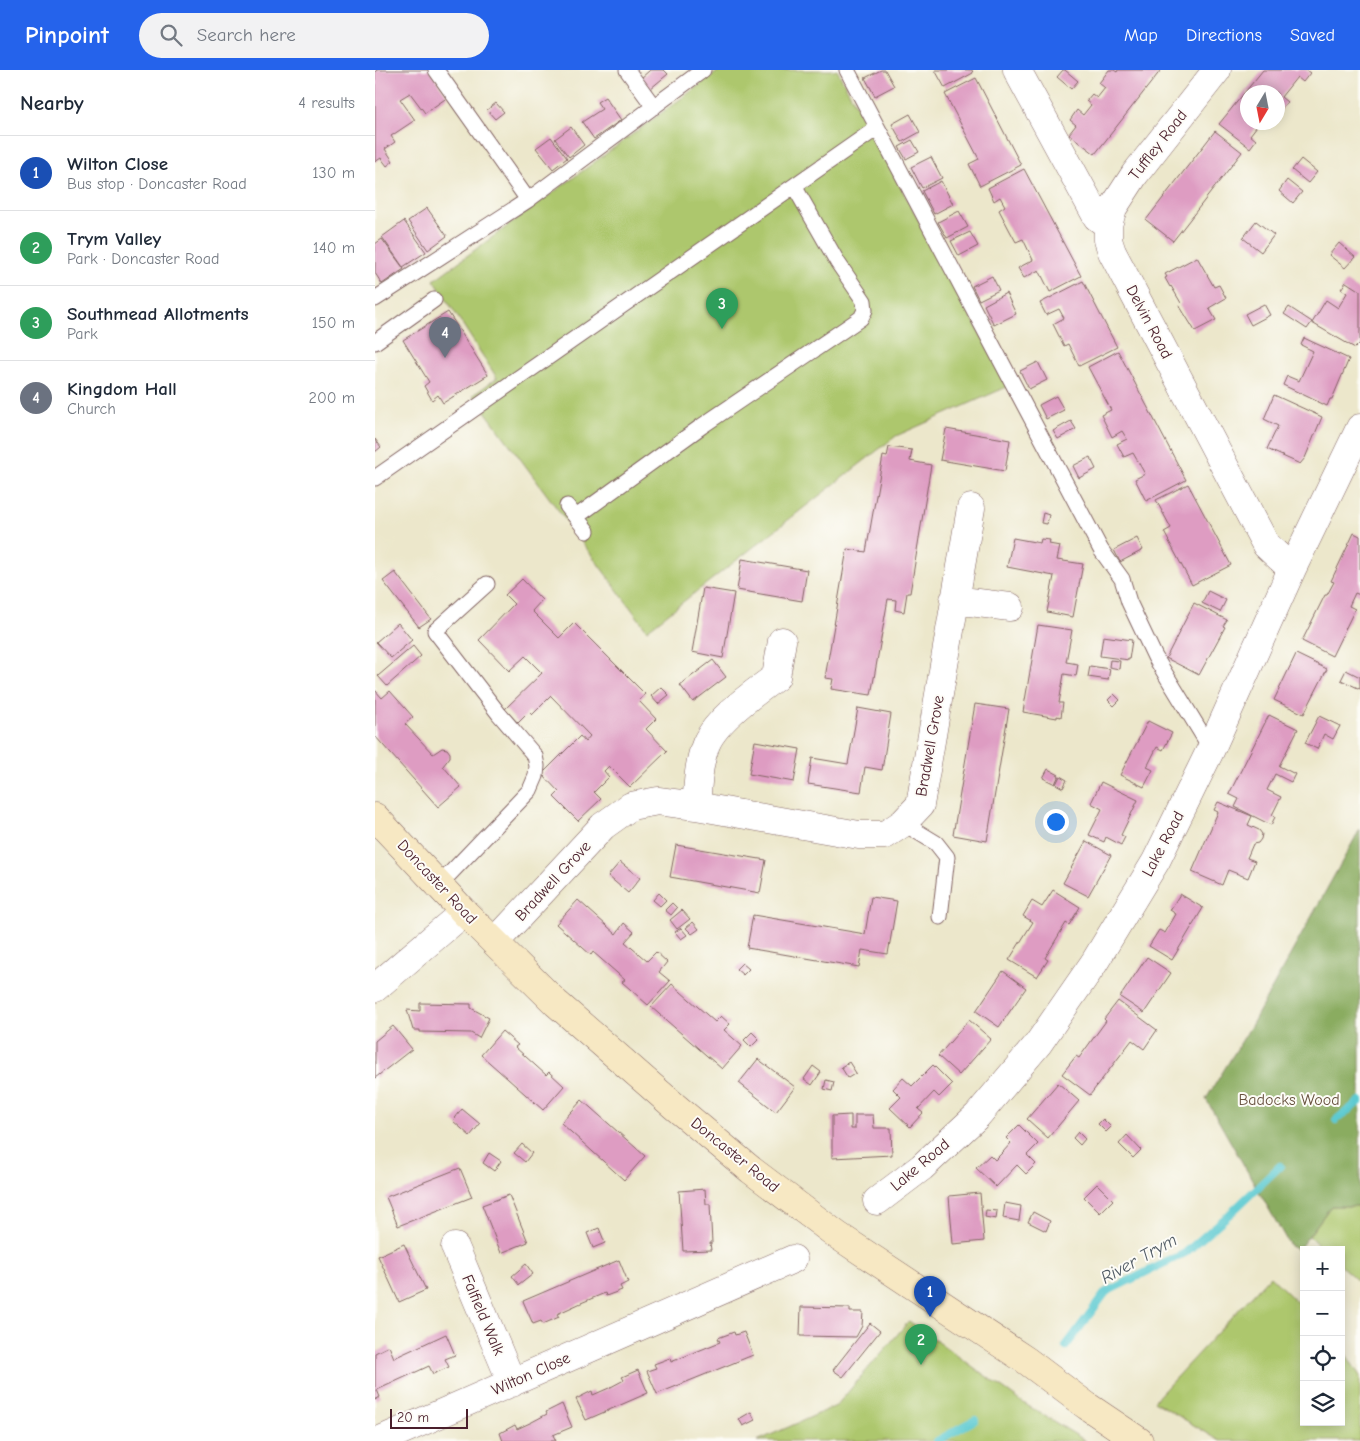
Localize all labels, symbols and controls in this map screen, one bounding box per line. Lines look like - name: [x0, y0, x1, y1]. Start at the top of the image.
- search box: [139, 13, 489, 58]
- text: Pinpoint: [25, 21, 109, 49]
- icon: search: [157, 21, 185, 49]
- text: Search here: [197, 24, 296, 46]
- text: Map: [1124, 25, 1158, 46]
- text: Directions: [1186, 25, 1262, 46]
- text: Saved: [1290, 25, 1335, 46]
- north arrow: [1240, 85, 1285, 130]
- text: Nearby: [20, 91, 84, 115]
- text: 4 results: [298, 94, 355, 112]
- street label: Tuffley Road: [1125, 106, 1191, 184]
- text: Wilton Close: [67, 153, 168, 175]
- text: 1: [33, 164, 39, 182]
- text: 130 m: [312, 164, 355, 182]
- text: Bus stop · Doncaster Road: [67, 175, 247, 193]
- text: Trym Valley: [67, 228, 161, 250]
- text: 2: [32, 239, 40, 257]
- text: 140 m: [313, 239, 355, 257]
- text: Park · Doncaster Road: [67, 250, 220, 268]
- street label: Delvin Road: [1122, 282, 1176, 362]
- pin: 3: [706, 288, 738, 329]
- text: Southmead Allotments: [67, 303, 249, 325]
- text: 3: [32, 314, 40, 332]
- text: 150 m: [312, 314, 355, 332]
- pin: 4: [429, 317, 461, 358]
- text: Park: [67, 325, 98, 343]
- text: Kingdom Hall: [67, 378, 177, 400]
- text: 4: [32, 389, 40, 407]
- text: 200 m: [309, 389, 355, 407]
- text: Church: [67, 400, 116, 418]
- street label: Bradwell Grove: [912, 694, 948, 798]
- street label: Lake Road: [1138, 808, 1188, 880]
- your location: [1043, 809, 1069, 835]
- street label: Doncaster Road: [393, 836, 481, 928]
- street label: Bradwell Grove: [511, 837, 595, 925]
- park label: Badocks Wood: [1238, 1091, 1340, 1109]
- street label: Doncaster Road: [687, 1114, 783, 1196]
- street label: Lake Road: [887, 1135, 953, 1195]
- water label: River Trym: [1097, 1229, 1181, 1289]
- map controls: [1300, 1246, 1345, 1426]
- button: +: [1300, 1246, 1345, 1291]
- street label: Falfield Walk: [458, 1272, 508, 1358]
- pin: 1: [914, 1276, 946, 1317]
- button: −: [1300, 1291, 1345, 1336]
- pin: 2: [905, 1324, 937, 1365]
- button: locate: [1300, 1336, 1345, 1381]
- street label: Wilton Close: [489, 1349, 573, 1399]
- button: layers: [1300, 1381, 1345, 1426]
- scale bar: [390, 1406, 467, 1429]
- text: 20 m: [397, 1409, 429, 1426]

